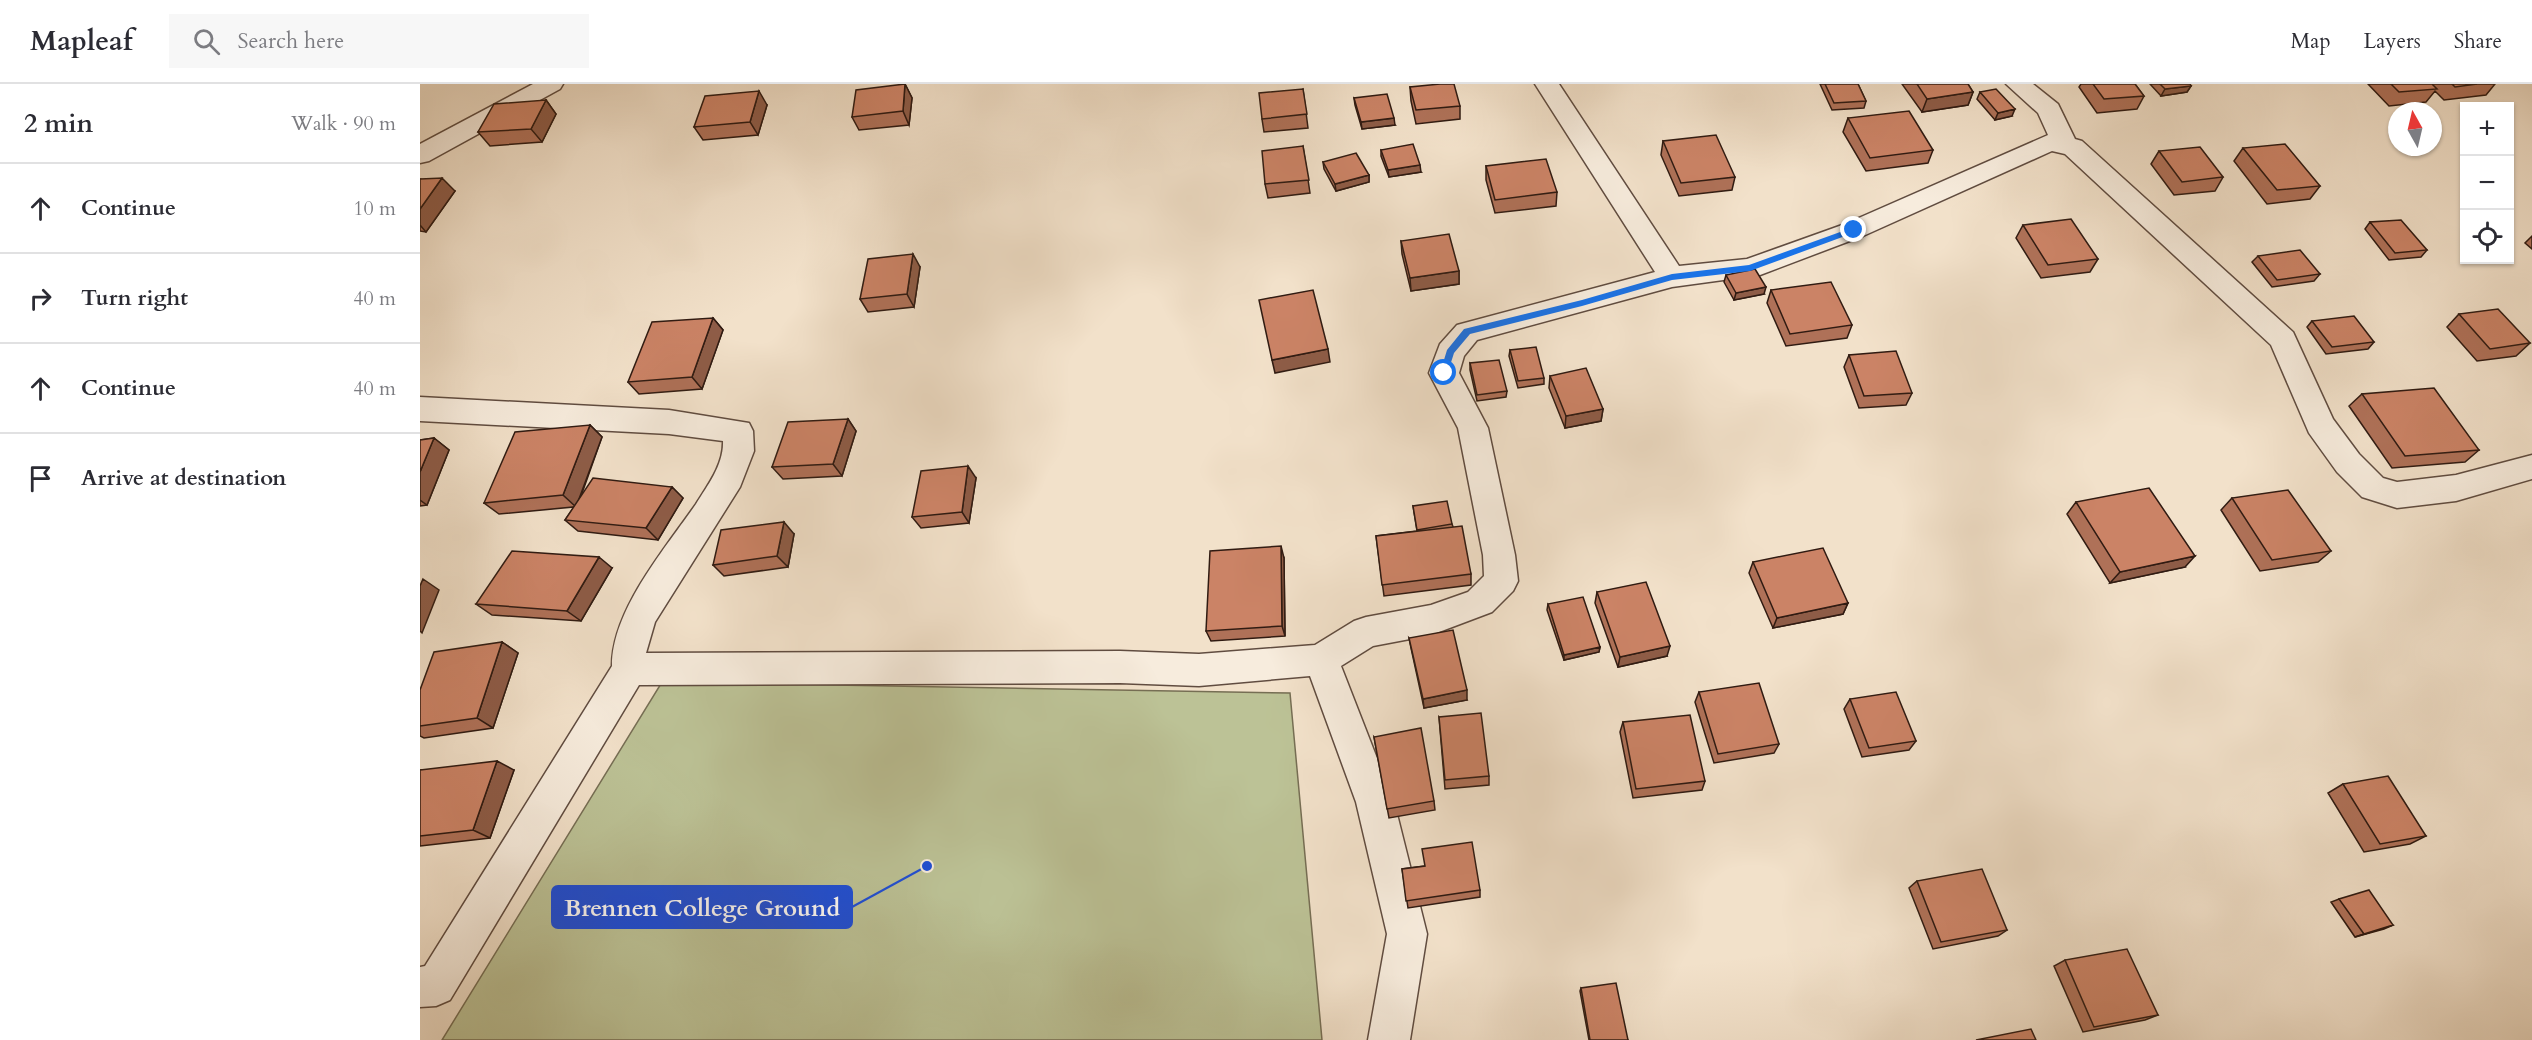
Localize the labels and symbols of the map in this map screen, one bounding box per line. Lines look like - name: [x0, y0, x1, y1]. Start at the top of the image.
- north arrow: [2388, 102, 2442, 156]
- route end: [1840, 216, 1866, 242]
- route start: [1430, 359, 1456, 385]
- callout: Brennen College Ground: [552, 886, 852, 928]
- text: Brennen College Ground: [564, 892, 840, 925]

